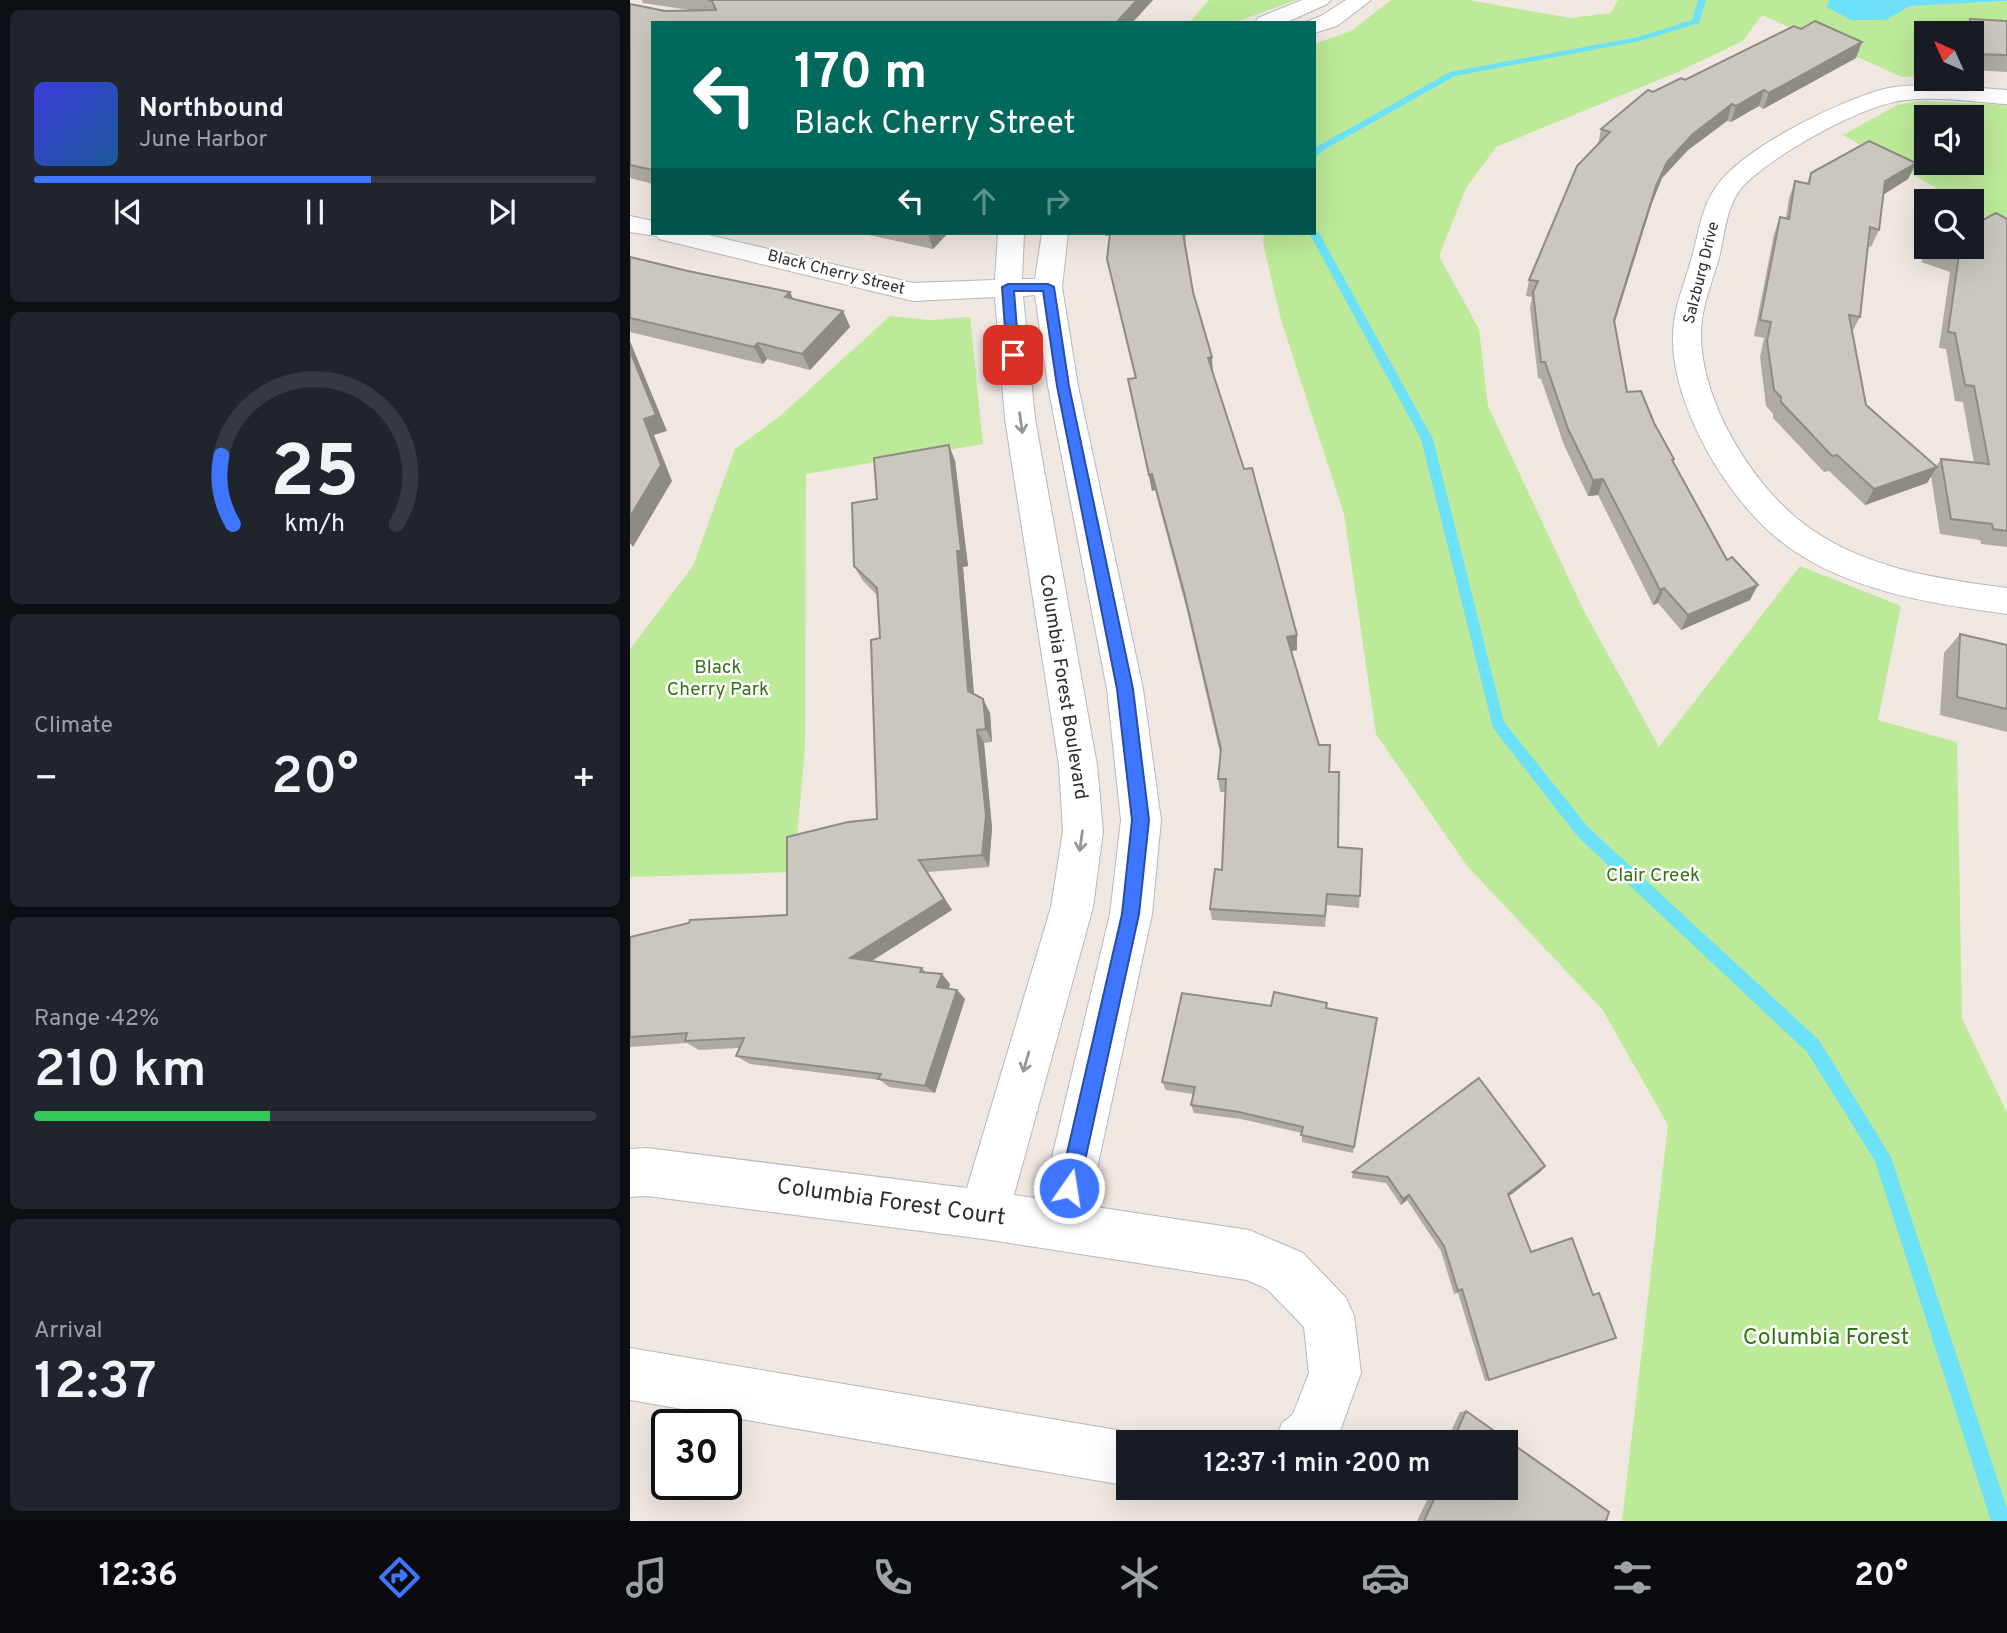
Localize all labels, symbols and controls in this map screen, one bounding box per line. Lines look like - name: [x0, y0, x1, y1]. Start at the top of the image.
- north arrow: [1914, 21, 1984, 91]
- map controls: [1914, 21, 1984, 259]
- text: 170 m: [794, 44, 927, 106]
- icon: left: [679, 49, 770, 140]
- text: Northbound: [139, 93, 284, 126]
- text: Black Cherry Street: [794, 105, 1076, 145]
- button: sound: [1914, 105, 1984, 175]
- text: June Harbor: [139, 126, 267, 155]
- icon: left: [892, 182, 930, 220]
- icon: ahead: [965, 182, 1003, 220]
- icon: right: [1038, 182, 1076, 220]
- button: search: [1914, 189, 1984, 259]
- icon: previous: [109, 193, 147, 231]
- icon: pause: [296, 193, 334, 231]
- icon: next: [483, 193, 521, 231]
- street label: Salzburg Drive: [1680, 220, 1724, 326]
- street label: Black Cherry Street: [765, 246, 907, 300]
- pin: [983, 325, 1043, 385]
- icon: arrive: [994, 336, 1032, 374]
- one-way arrow: [1015, 411, 1028, 434]
- text: 25: [271, 431, 360, 523]
- text: km/h: [285, 509, 345, 541]
- street label: Columbia Forest Boulevard: [1033, 573, 1093, 801]
- park label: Black Cherry Park: [667, 656, 769, 702]
- text: Climate: [34, 712, 113, 741]
- text: 20°: [271, 746, 359, 812]
- text: −: [34, 756, 59, 805]
- text: +: [571, 756, 596, 805]
- one-way arrow: [1074, 829, 1087, 852]
- park label: Clair Creek: [1606, 864, 1700, 888]
- text: Range · 42%: [34, 1005, 159, 1034]
- text: 210 km: [34, 1039, 207, 1105]
- one-way arrow: [1019, 1050, 1032, 1072]
- position arrow: [1032, 1151, 1106, 1225]
- street label: Columbia Forest Court: [775, 1173, 1007, 1233]
- text: Arrival: [34, 1317, 103, 1346]
- park label: Columbia Forest: [1743, 1324, 1909, 1353]
- text: 12:37: [34, 1351, 157, 1417]
- speed limit sign: 30: [651, 1409, 742, 1500]
- text: 12:37 · 1 min · 200 m: [1204, 1448, 1430, 1481]
- icon: directions: [375, 1553, 424, 1602]
- icon: music: [622, 1553, 671, 1602]
- icon: phone: [868, 1553, 917, 1602]
- icon: climate: [1115, 1553, 1164, 1602]
- icon: car: [1361, 1553, 1410, 1602]
- icon: filters: [1608, 1553, 1657, 1602]
- text: 12:36: [99, 1557, 178, 1597]
- text: 20°: [1854, 1557, 1908, 1597]

